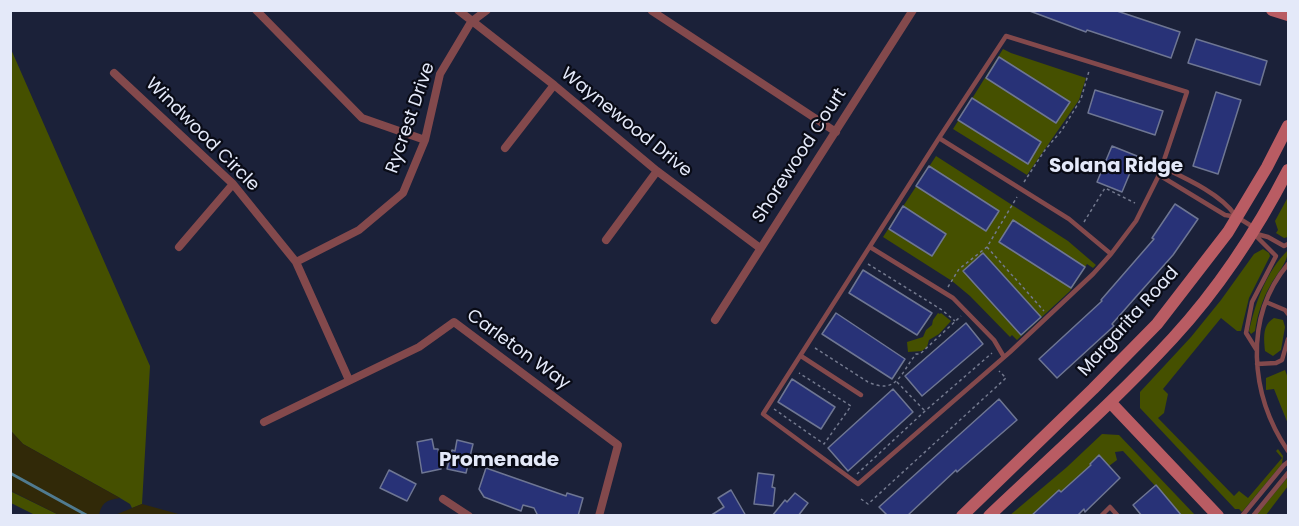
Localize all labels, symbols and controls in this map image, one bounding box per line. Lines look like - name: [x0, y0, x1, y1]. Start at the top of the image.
- street label: Rycrest Drive: [382, 60, 440, 176]
- street label: Waynewood Drive: [556, 63, 696, 183]
- street label: Windwood Circle: [141, 74, 263, 196]
- street label: Shorewood Court: [748, 85, 852, 227]
- district label: Solana Ridge: [1049, 155, 1183, 179]
- street label: Margarita Road: [1074, 263, 1184, 381]
- street label: Carleton Way: [462, 305, 574, 395]
- district label: Promenade: [439, 449, 559, 473]

